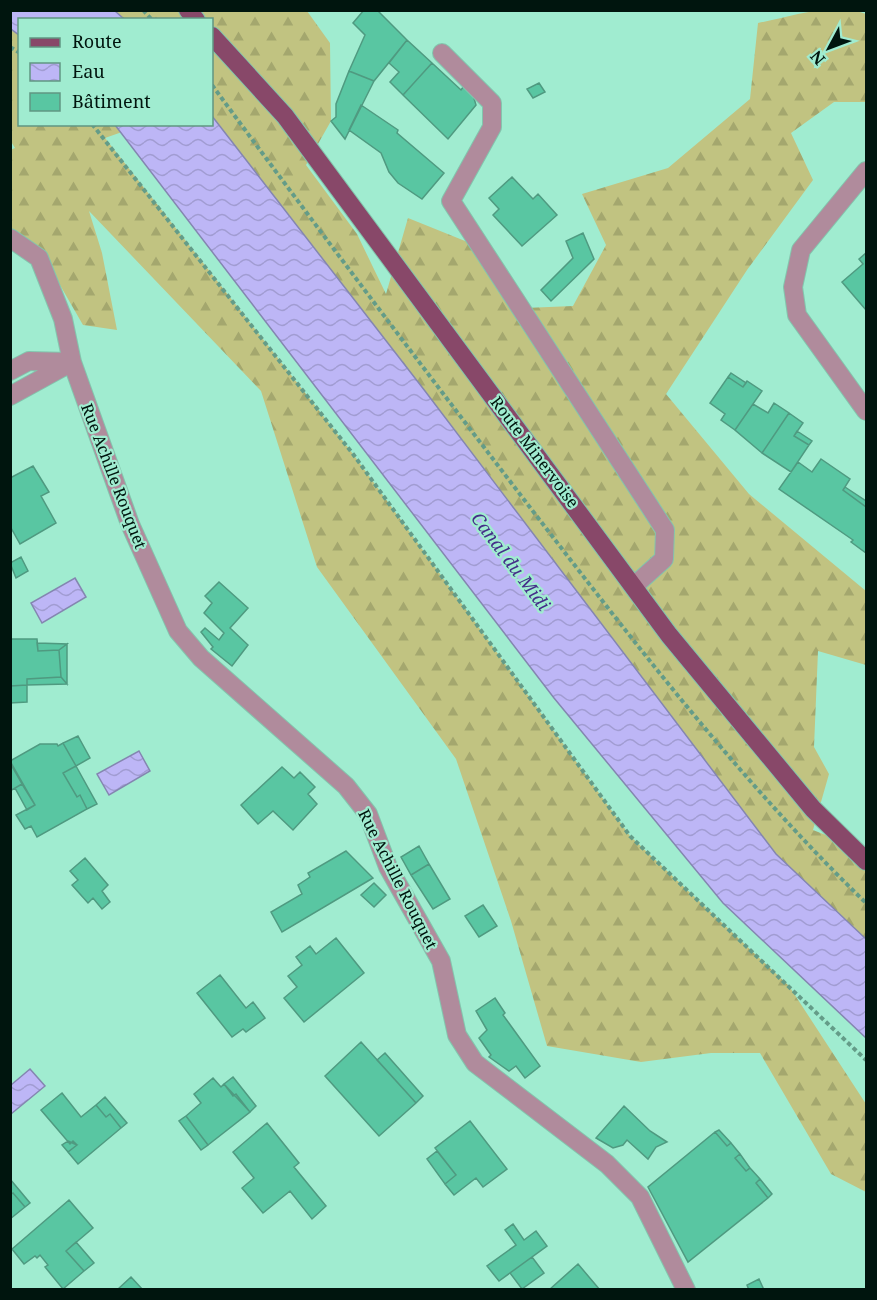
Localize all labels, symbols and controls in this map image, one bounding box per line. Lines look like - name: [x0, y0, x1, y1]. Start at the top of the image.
- legend: [18, 18, 213, 126]
- north arrow: [799, 18, 859, 78]
- text: Route: [72, 29, 122, 53]
- text: N: [805, 46, 830, 70]
- text: Eau: [72, 59, 105, 83]
- text: Bâtiment: [72, 89, 151, 113]
- street label: Route Minervoise: [486, 392, 584, 512]
- street label: Rue Achille Rouquet: [76, 400, 152, 552]
- water label: Canal du Midi: [466, 507, 556, 615]
- street label: Rue Achille Rouquet: [353, 805, 443, 953]

